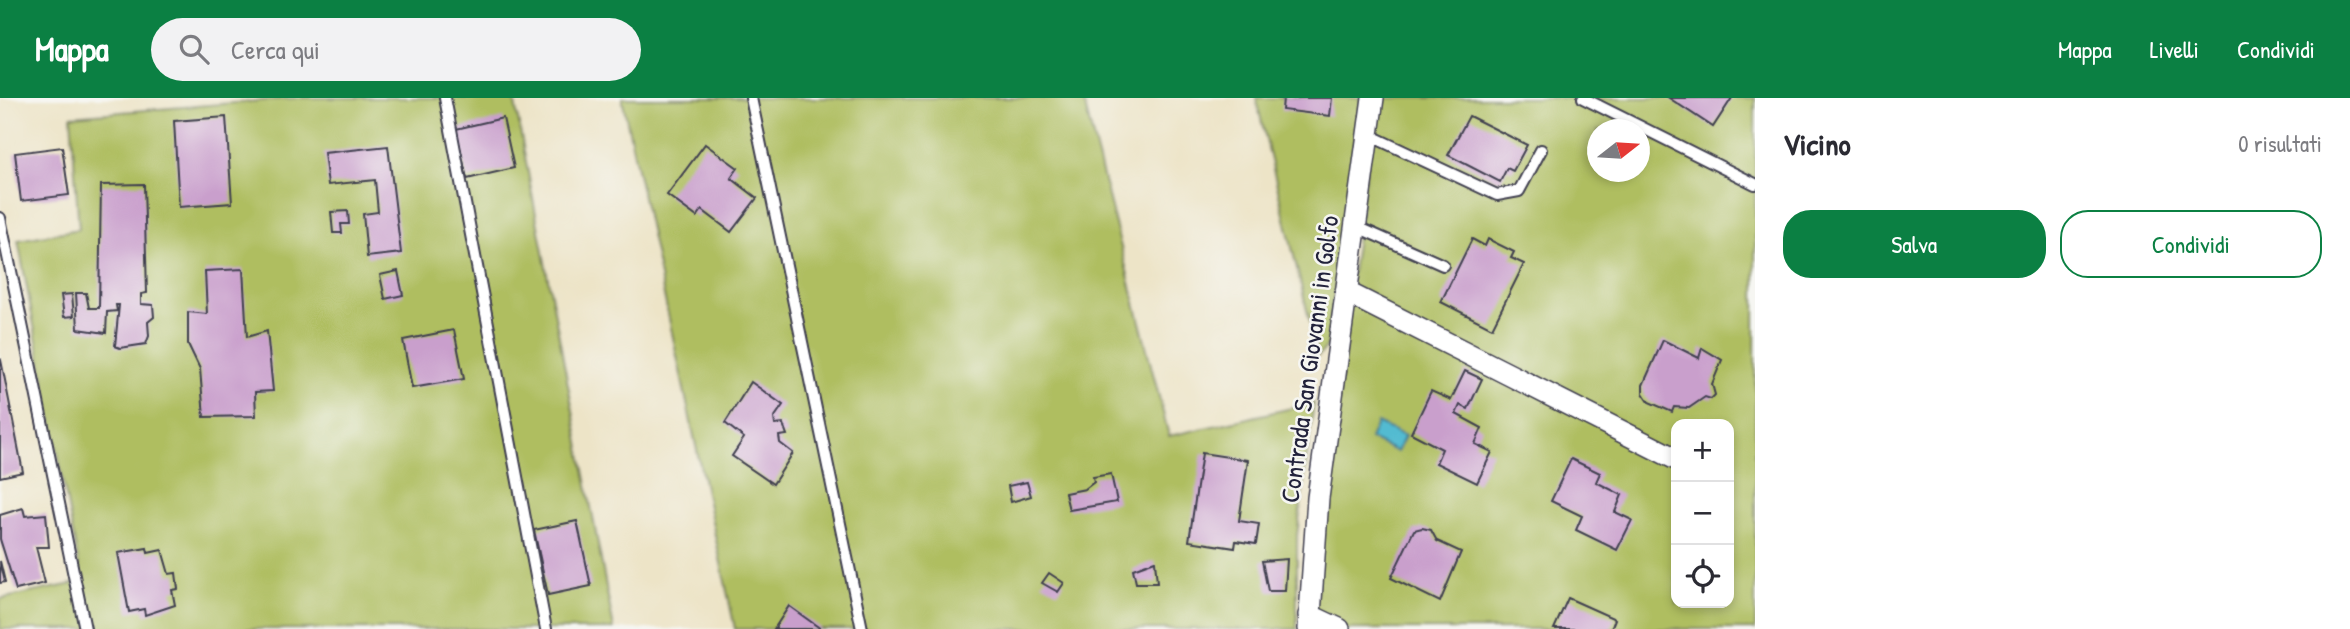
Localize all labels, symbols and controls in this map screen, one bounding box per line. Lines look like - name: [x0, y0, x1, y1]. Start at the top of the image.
- search box: [151, 18, 641, 81]
- text: Mappa: [35, 27, 109, 71]
- icon: search: [175, 30, 213, 68]
- text: Cerca qui: [231, 32, 320, 67]
- text: Mappa: [2058, 33, 2112, 65]
- text: Livelli: [2150, 33, 2199, 65]
- text: Condividi: [2237, 33, 2315, 65]
- north arrow: [1587, 119, 1650, 182]
- text: Vicino: [1783, 124, 1851, 164]
- text: 0 risultati: [2238, 128, 2322, 159]
- button: Salva: [1783, 210, 2046, 278]
- button: Condividi: [2060, 210, 2322, 278]
- street label: Contrada San Giovanni in Golfo: [1272, 213, 1346, 505]
- map controls: [1671, 419, 1734, 608]
- button: +: [1671, 419, 1734, 482]
- button: −: [1671, 482, 1734, 545]
- button: locate: [1671, 545, 1734, 608]

